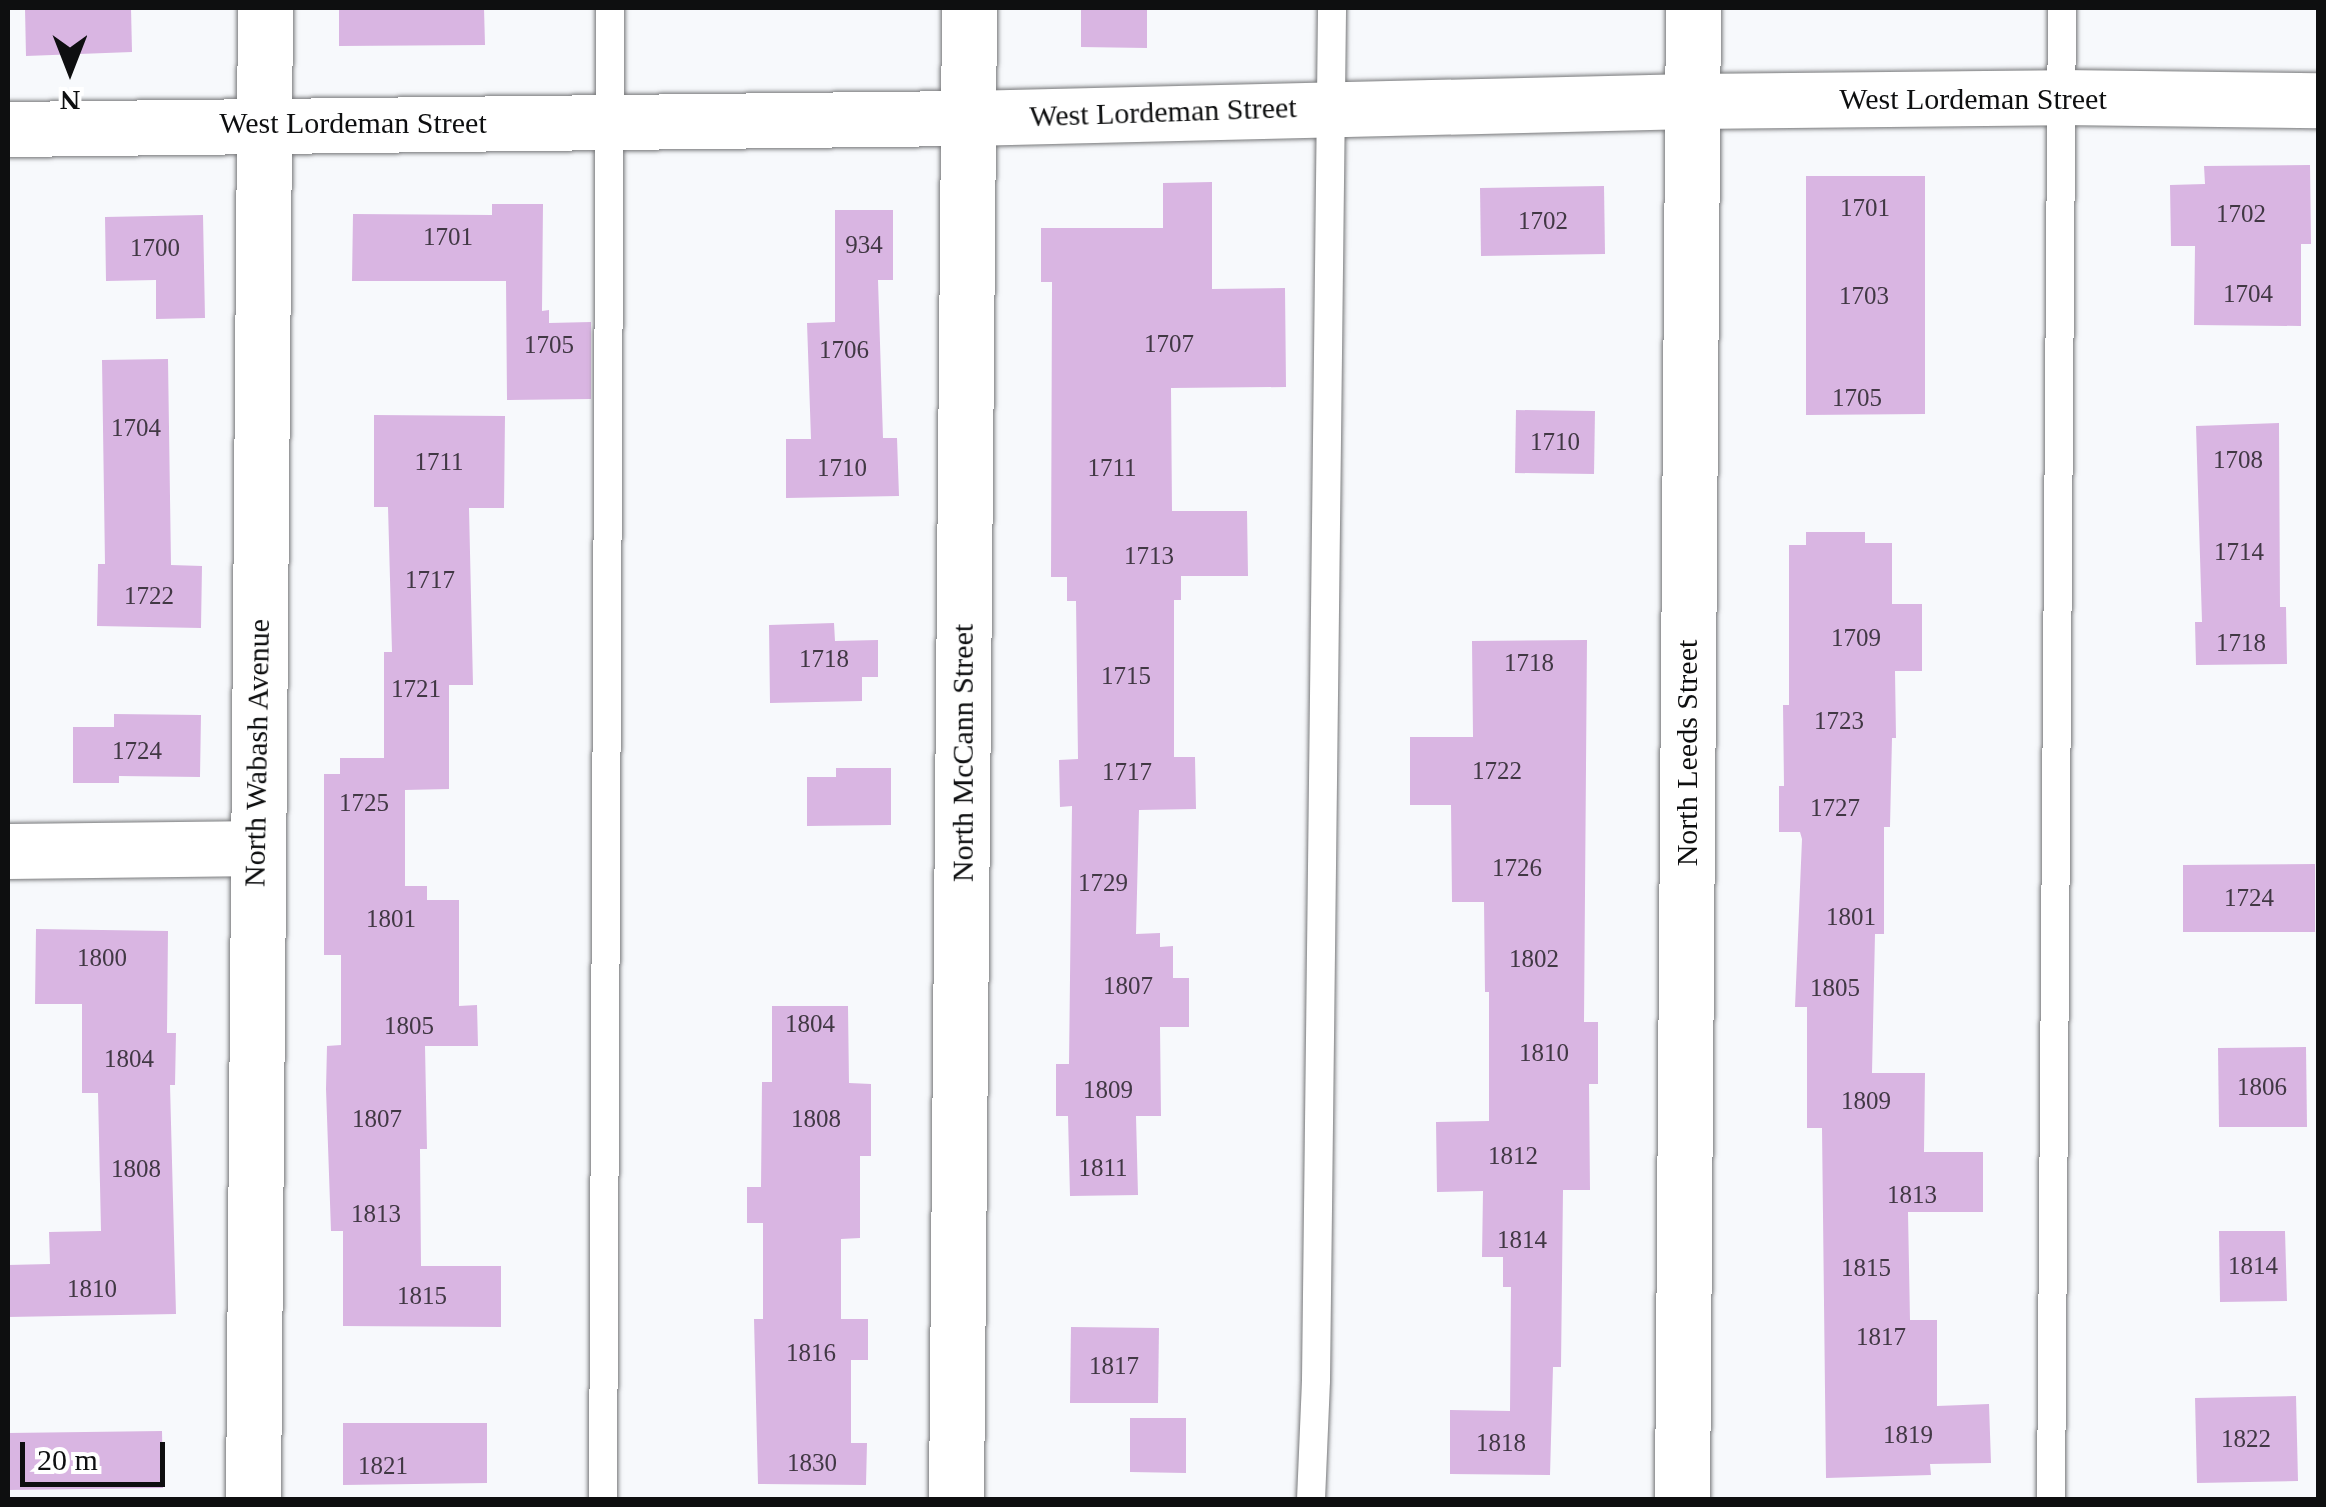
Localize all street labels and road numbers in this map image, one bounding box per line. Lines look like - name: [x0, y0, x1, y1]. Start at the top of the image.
- street label: West Lordeman Street: [1839, 81, 2107, 117]
- street label: West Lordeman Street: [1029, 89, 1297, 135]
- street label: West Lordeman Street: [219, 105, 487, 141]
- street label: North Wabash Avenue: [237, 618, 277, 888]
- street label: North McCann Street: [945, 624, 981, 882]
- street label: North Leeds Street: [1669, 640, 1705, 866]

